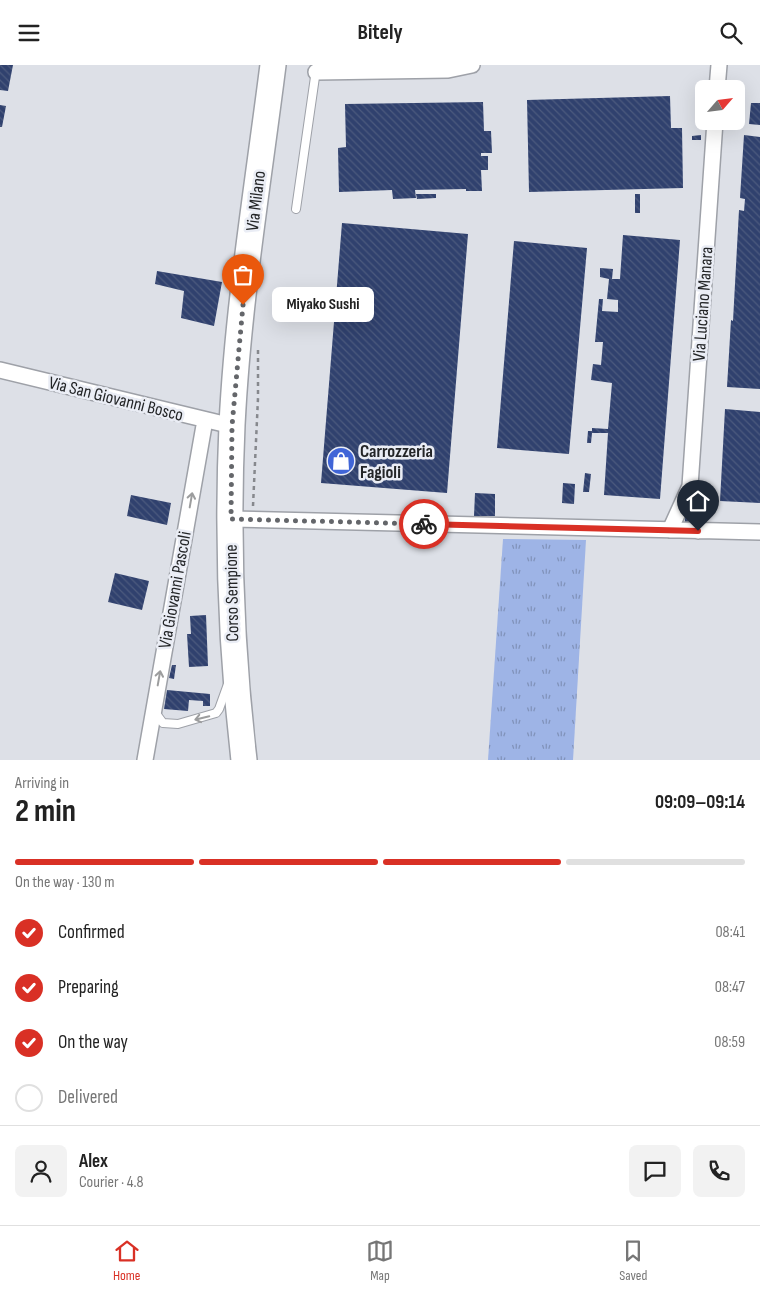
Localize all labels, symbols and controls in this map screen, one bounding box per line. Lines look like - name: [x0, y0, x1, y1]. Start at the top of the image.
- icon: menu: [15, 19, 43, 47]
- text: Bitely: [357, 19, 403, 46]
- icon: search: [717, 19, 745, 47]
- north arrow: [695, 80, 745, 130]
- map controls: [695, 80, 745, 130]
- street label: Via Milano: [242, 170, 270, 232]
- street label: Via Luciano Manara: [689, 246, 717, 362]
- pin: [222, 254, 264, 305]
- icon: bag: [229, 261, 257, 289]
- callout: Miyako Sushi: [273, 287, 376, 323]
- text: Miyako Sushi: [287, 295, 360, 314]
- street label: Via San Giovanni Bosco: [47, 372, 185, 426]
- place label: Carrozzeria Fagioli: [360, 441, 433, 483]
- shop icon: Carrozzeria Fagioli: [326, 446, 356, 476]
- pin: [677, 480, 719, 531]
- icon: home: [684, 487, 712, 515]
- one-way arrow: [186, 493, 196, 509]
- courier: [399, 499, 449, 549]
- icon: bike: [410, 510, 438, 538]
- street label: Via Giovanni Pascoli: [154, 530, 196, 650]
- street label: Corso Sempione: [221, 544, 243, 642]
- one-way arrow: [155, 670, 165, 686]
- one-way arrow: [194, 714, 210, 723]
- text: Arriving in: [15, 774, 69, 793]
- text: 09:09–09:14: [655, 791, 745, 814]
- text: 2 min: [15, 792, 76, 831]
- text: On the way · 130 m: [15, 873, 114, 892]
- icon: check: [15, 919, 43, 947]
- text: Confirmed: [58, 921, 125, 944]
- text: 08:41: [715, 923, 745, 942]
- icon: check: [15, 974, 43, 1002]
- text: Preparing: [58, 976, 119, 999]
- text: 08:47: [715, 978, 745, 997]
- icon: check: [15, 1029, 43, 1057]
- text: On the way: [58, 1031, 128, 1054]
- text: 08:59: [714, 1033, 745, 1052]
- text: Delivered: [58, 1086, 118, 1109]
- button: person: [15, 1145, 67, 1197]
- button: chat: [629, 1145, 681, 1197]
- button: phone: [693, 1145, 745, 1197]
- text: Alex: [79, 1150, 108, 1173]
- text: Courier · 4.8: [79, 1173, 143, 1192]
- tab: Home: [113, 1237, 141, 1284]
- tab: Map: [366, 1237, 394, 1284]
- tab: Saved: [619, 1237, 647, 1284]

